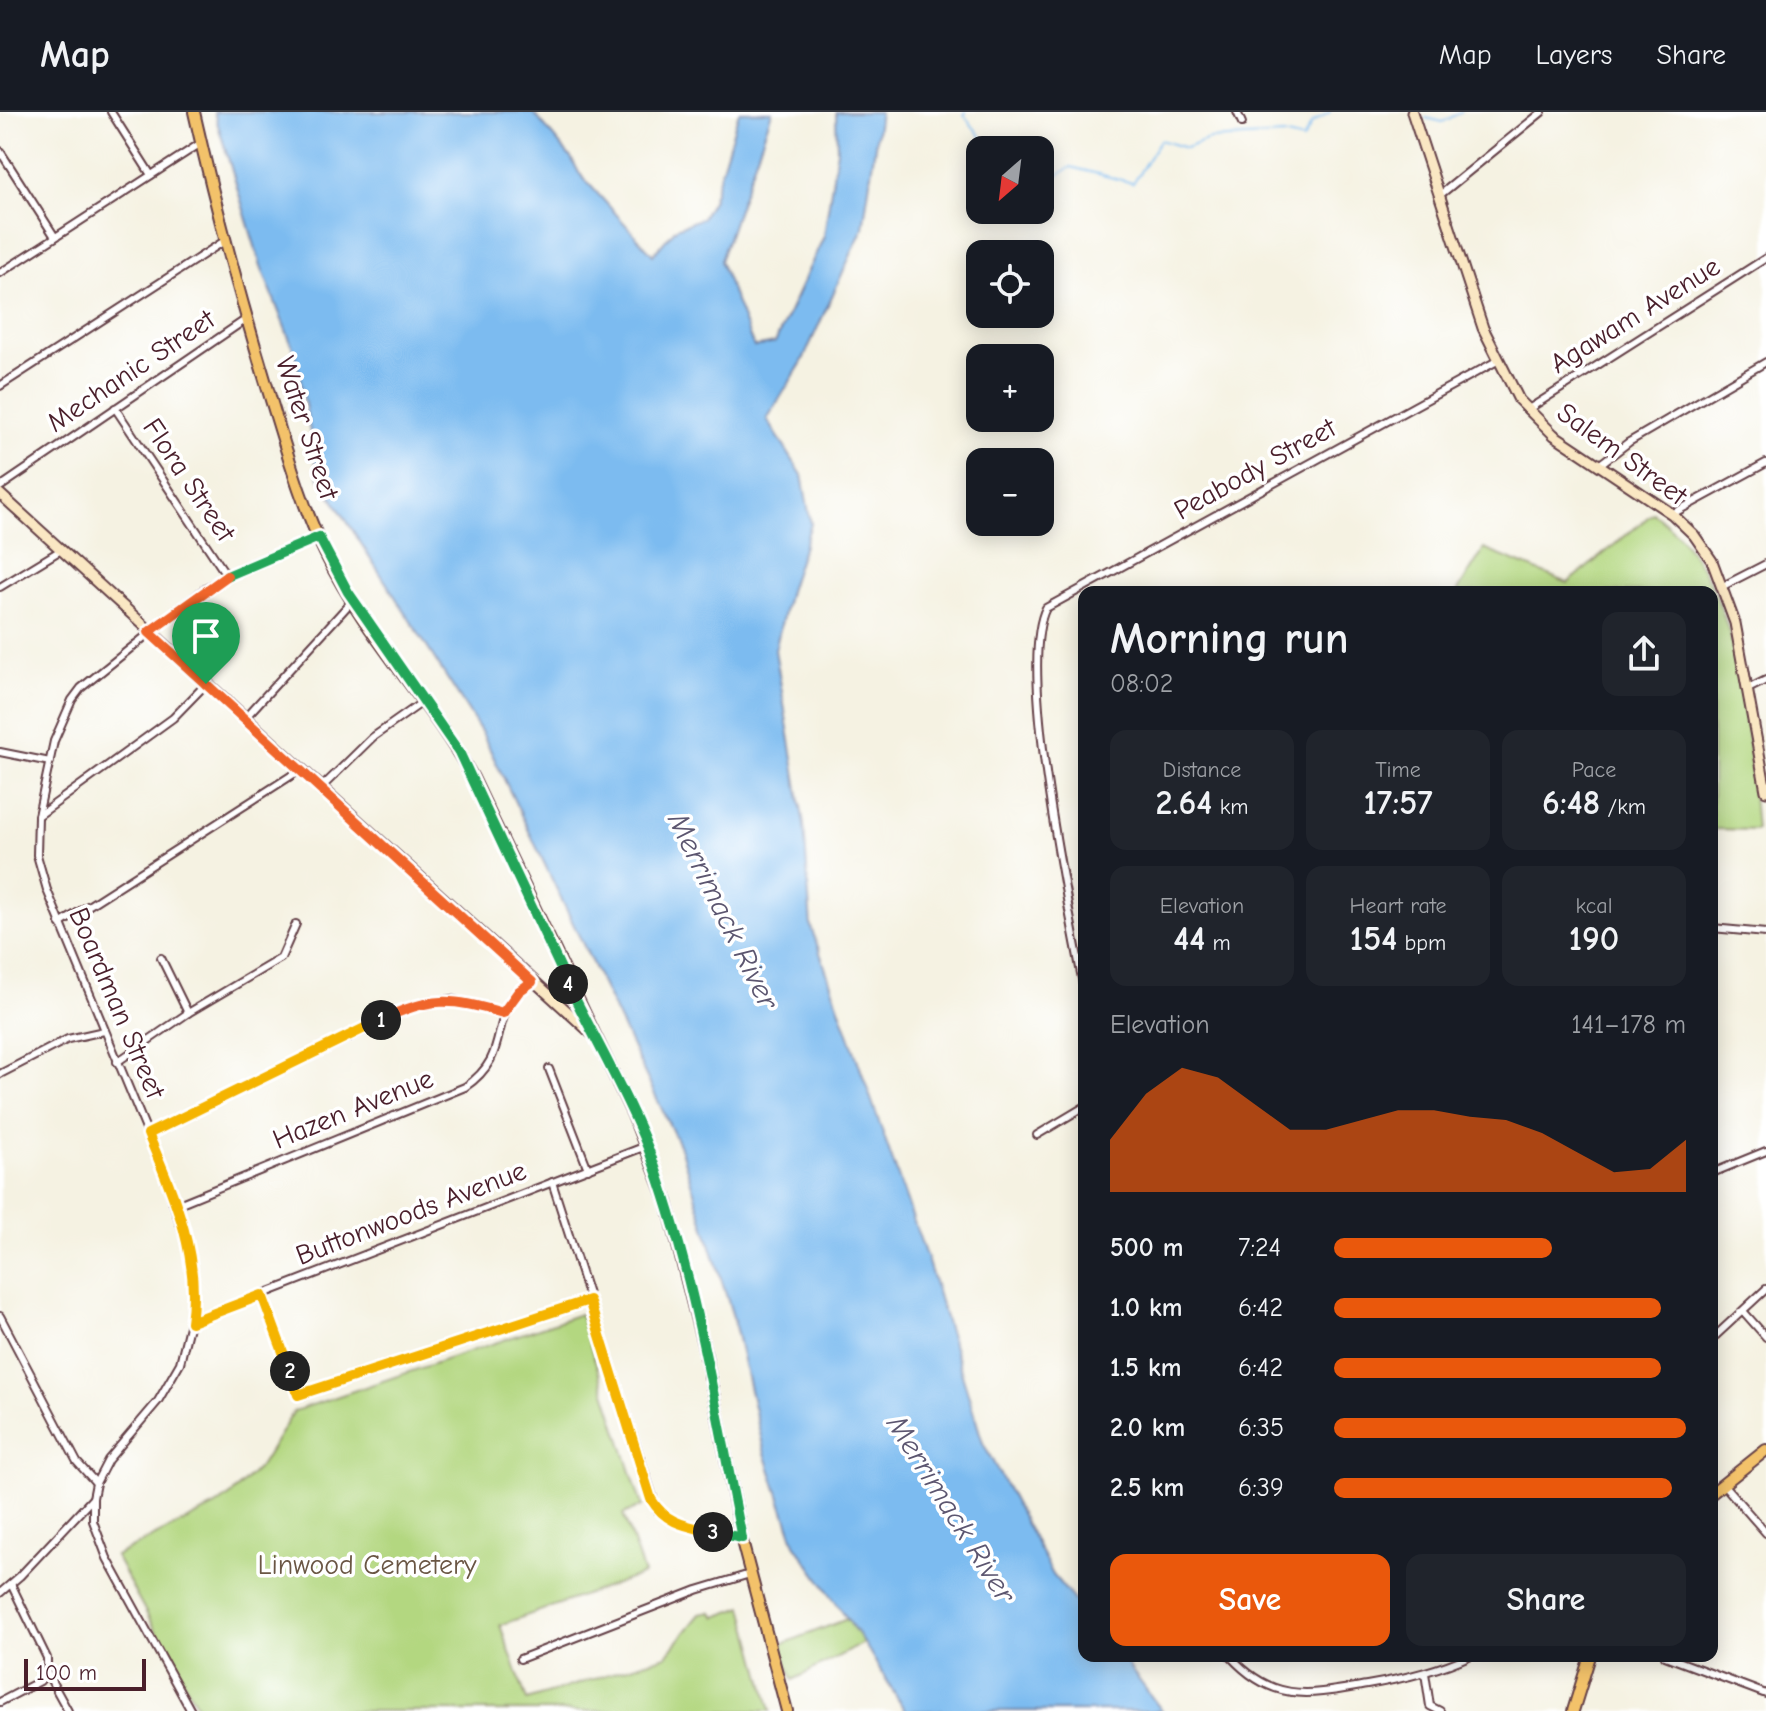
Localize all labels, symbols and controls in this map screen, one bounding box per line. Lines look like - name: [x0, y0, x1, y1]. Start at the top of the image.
- text: Map: [40, 33, 110, 77]
- text: Map: [1439, 39, 1492, 71]
- text: Layers: [1536, 39, 1612, 71]
- text: Share: [1656, 39, 1726, 71]
- north arrow: [966, 136, 1054, 224]
- map controls: [966, 136, 1054, 536]
- button: locate: [966, 240, 1054, 328]
- street label: Agawam Avenue: [1544, 250, 1726, 380]
- street label: Mechanic Street: [41, 303, 222, 439]
- button: +: [966, 344, 1054, 432]
- street label: Water Street: [269, 352, 345, 505]
- street label: Salem Street: [1551, 396, 1694, 512]
- street label: Peabody Street: [1169, 411, 1342, 527]
- street label: Flora Street: [136, 412, 242, 548]
- button: −: [966, 448, 1054, 536]
- pin: [172, 602, 240, 684]
- button: share: [1602, 612, 1686, 696]
- text: Morning run: [1110, 613, 1349, 664]
- icon: arrive: [184, 614, 228, 658]
- text: 08:02: [1110, 669, 1173, 699]
- text: Distance: [1163, 757, 1241, 783]
- text: Time: [1375, 757, 1421, 783]
- text: Pace: [1572, 757, 1616, 783]
- text: 2.64: [1155, 783, 1212, 823]
- text: 17:57: [1363, 783, 1433, 823]
- text: 6:48: [1542, 783, 1600, 823]
- text: km: [1212, 794, 1249, 820]
- text: /km: [1600, 794, 1646, 820]
- water label: Merrimack River: [660, 806, 786, 1016]
- text: Elevation: [1160, 893, 1244, 919]
- text: Heart rate: [1350, 893, 1447, 919]
- text: kcal: [1576, 893, 1612, 919]
- street label: Boardman Street: [62, 903, 172, 1104]
- text: 44: [1173, 919, 1205, 959]
- text: 154: [1350, 919, 1397, 959]
- text: 190: [1569, 919, 1619, 959]
- text: m: [1205, 930, 1231, 956]
- text: bpm: [1397, 930, 1446, 956]
- pin: 4: [548, 964, 588, 1004]
- text: 4: [563, 971, 573, 997]
- pin: 1: [361, 1000, 401, 1040]
- text: 1: [377, 1007, 385, 1033]
- text: Elevation: [1110, 1010, 1210, 1040]
- text: 141–178 m: [1571, 1010, 1686, 1040]
- street label: Hazen Avenue: [268, 1062, 438, 1156]
- street label: Buttonwoods Avenue: [291, 1154, 531, 1272]
- text: 500 m: [1110, 1233, 1184, 1263]
- text: 7:24: [1238, 1233, 1281, 1263]
- text: 1.0 km: [1110, 1293, 1182, 1323]
- text: 6:42: [1238, 1293, 1283, 1323]
- pin: 2: [270, 1351, 310, 1391]
- text: 1.5 km: [1110, 1353, 1181, 1383]
- text: 6:42: [1238, 1353, 1283, 1383]
- text: 2: [285, 1358, 295, 1384]
- water label: Merrimack River: [879, 1408, 1023, 1610]
- text: 2.0 km: [1110, 1413, 1185, 1443]
- text: 6:35: [1238, 1413, 1284, 1443]
- text: 2.5 km: [1110, 1473, 1184, 1503]
- text: 6:39: [1238, 1473, 1284, 1503]
- pin: 3: [693, 1512, 733, 1552]
- text: 3: [708, 1519, 718, 1545]
- park label: Linwood Cemetery: [257, 1549, 477, 1581]
- button: Save: [1110, 1554, 1390, 1646]
- button: Share: [1406, 1554, 1686, 1646]
- scale bar: [24, 1655, 146, 1691]
- text: 100 m: [36, 1660, 97, 1686]

